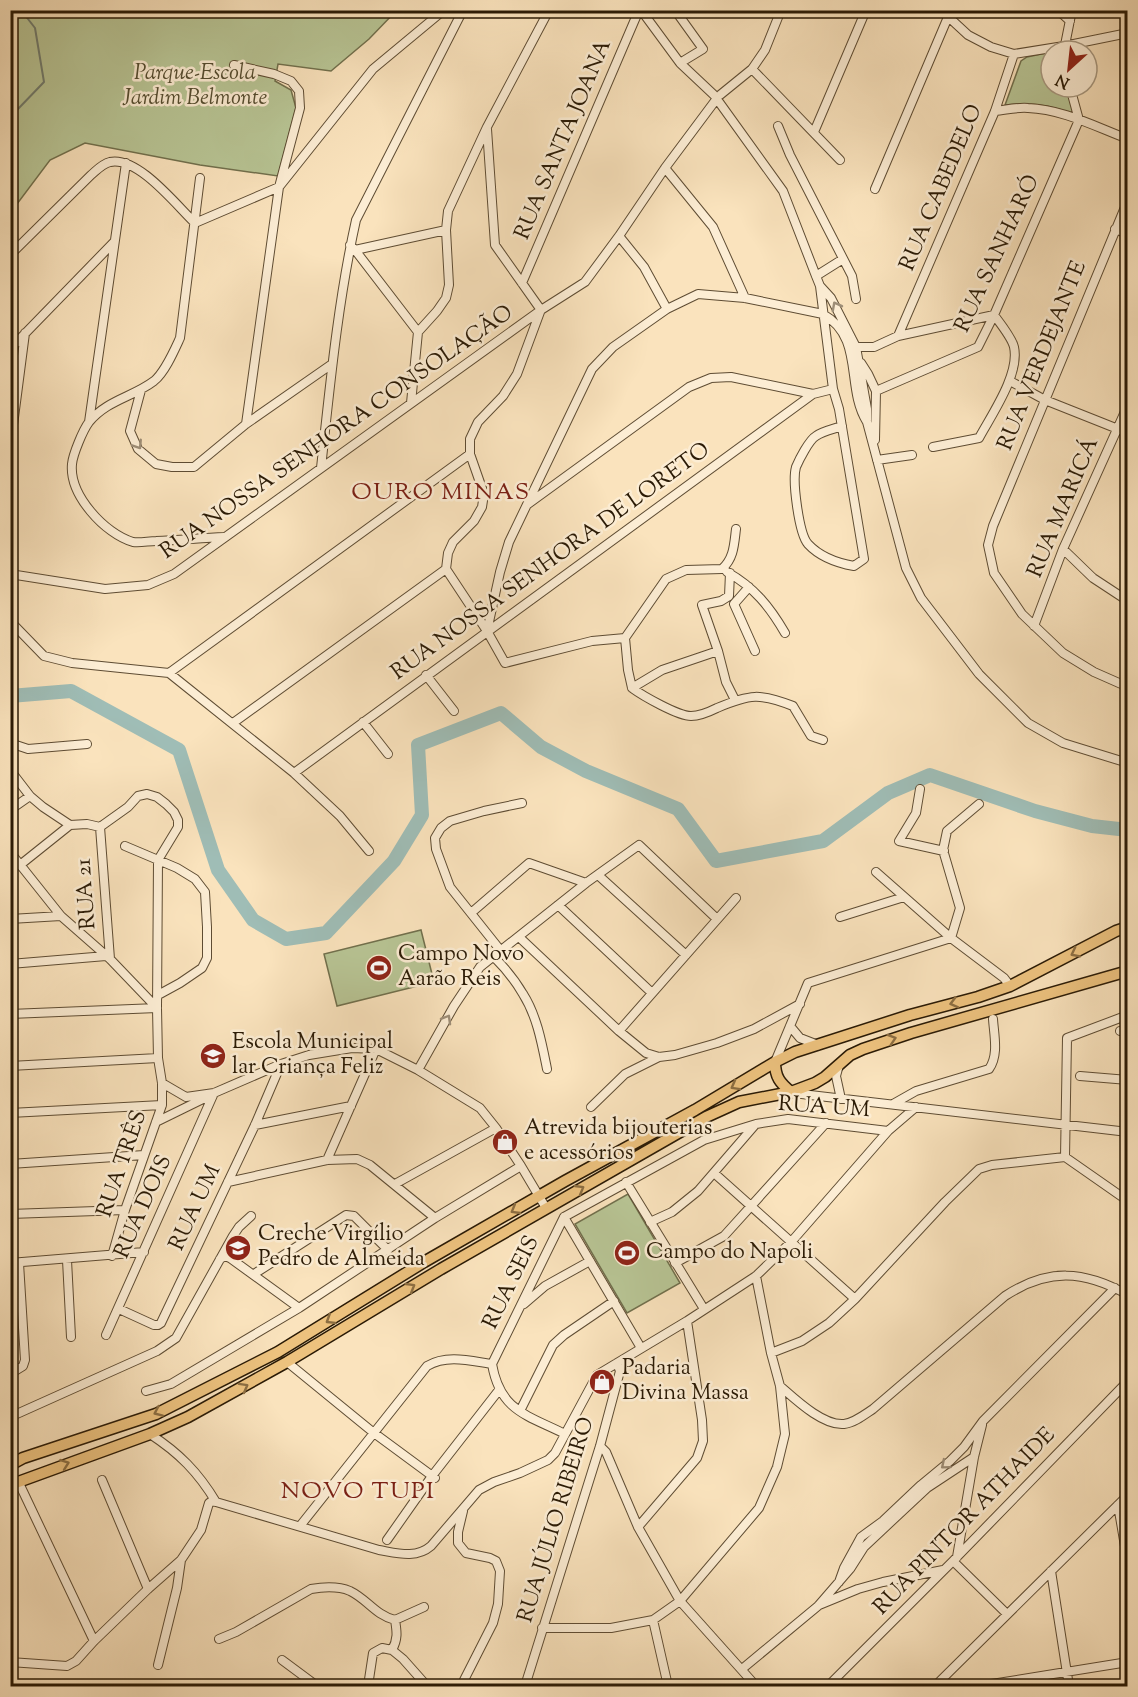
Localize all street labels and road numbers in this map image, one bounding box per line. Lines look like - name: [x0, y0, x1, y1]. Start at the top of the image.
- street label: RUA SANTA JOANA: [507, 35, 621, 245]
- street label: RUA CABEDELO: [892, 100, 992, 276]
- street label: RUA SANHARÓ: [947, 169, 1049, 338]
- street label: RUA VERDEJANTE: [990, 256, 1096, 456]
- street label: RUA NOSSA SENHORA CONSOLAÇÃO: [153, 297, 520, 568]
- street label: RUA MARICÁ: [1019, 432, 1108, 583]
- street label: RUA NOSSA SENHORA DE LORETO: [385, 435, 717, 689]
- street label: RUA 21: [69, 857, 105, 931]
- street label: RUA UM: [777, 1089, 871, 1127]
- street label: RUA TRÊS: [90, 1106, 156, 1222]
- street label: RUA DOIS: [107, 1150, 181, 1264]
- street label: RUA UM: [162, 1160, 230, 1256]
- street label: RUA SEIS: [476, 1231, 548, 1335]
- street label: RUA JÚLIO RIBEIRO: [510, 1413, 603, 1627]
- street label: RUA PINTOR ATHAIDE: [867, 1421, 1063, 1623]

